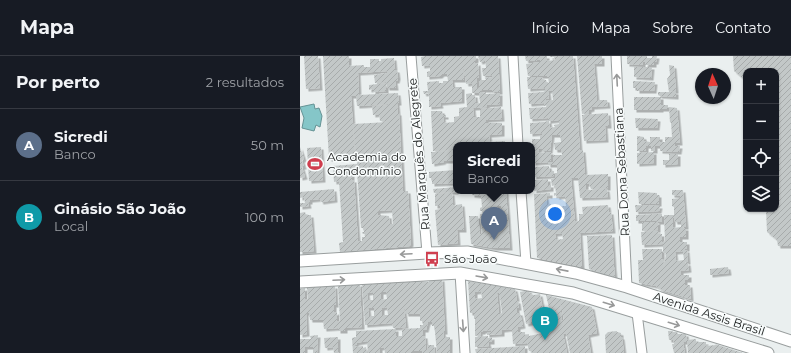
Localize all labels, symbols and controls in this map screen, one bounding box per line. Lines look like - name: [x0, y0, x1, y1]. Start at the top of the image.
- text: Mapa: [20, 16, 75, 39]
- text: Início: [531, 19, 569, 37]
- text: Mapa: [591, 19, 631, 37]
- text: Sobre: [653, 19, 693, 37]
- text: Contato: [715, 19, 771, 37]
- north arrow: [695, 68, 731, 104]
- map controls: [743, 68, 779, 212]
- button: +: [743, 68, 779, 104]
- text: Por perto: [16, 72, 100, 92]
- text: 2 resultados: [206, 74, 284, 90]
- one-way arrow: [614, 74, 621, 87]
- street label: Rua Marquês do Alegrete: [404, 77, 433, 231]
- button: −: [743, 104, 779, 140]
- street label: Rua Dona Sebastiana: [611, 107, 632, 237]
- text: Sicredi: [54, 127, 108, 146]
- text: A: [24, 137, 34, 153]
- text: 50 m: [251, 137, 284, 153]
- button: locate: [743, 140, 779, 176]
- popup: [453, 142, 535, 194]
- text: Banco: [54, 146, 96, 162]
- place label: Academia do Condomínio: [327, 149, 407, 178]
- text: Sicredi: [467, 151, 521, 170]
- sports icon: Academia do Condomínio: [306, 155, 324, 173]
- text: Banco: [467, 170, 509, 186]
- button: layers: [743, 176, 779, 212]
- text: Ginásio São João: [54, 199, 186, 218]
- your location: [545, 204, 565, 224]
- pin: A: [481, 207, 507, 240]
- text: B: [24, 209, 34, 225]
- text: 100 m: [245, 209, 284, 225]
- text: Local: [54, 218, 88, 234]
- bus stop icon: São João: [423, 250, 441, 268]
- one-way arrow: [400, 251, 413, 258]
- place label: São João: [444, 251, 497, 266]
- one-way arrow: [556, 266, 569, 274]
- one-way arrow: [476, 273, 489, 281]
- one-way arrow: [332, 276, 345, 283]
- street label: Avenida Assis Brasil: [651, 288, 767, 339]
- one-way arrow: [603, 301, 616, 308]
- pin: B: [532, 307, 558, 340]
- one-way arrow: [460, 319, 467, 332]
- one-way arrow: [667, 321, 680, 328]

